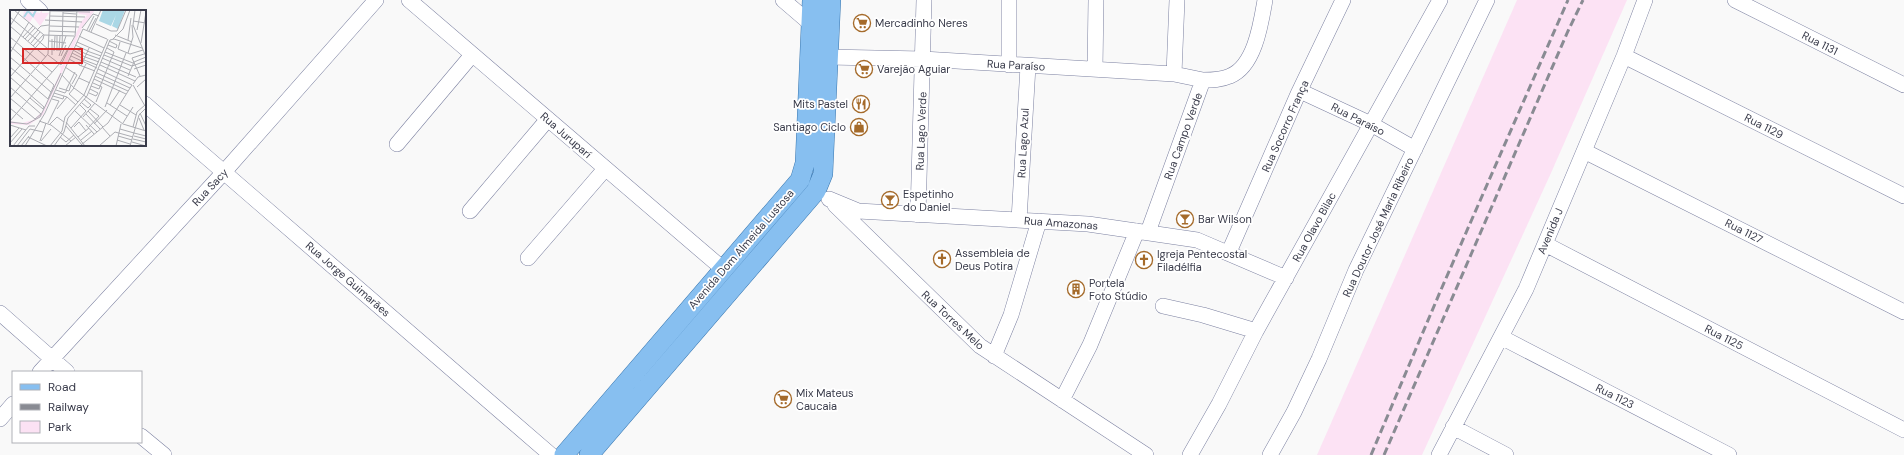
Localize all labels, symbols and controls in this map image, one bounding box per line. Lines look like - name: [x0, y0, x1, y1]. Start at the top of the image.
- inset map: [10, 10, 146, 146]
- supermarket icon: Mercadinho Neres: [852, 13, 872, 33]
- place label: Mercadinho Neres: [875, 16, 968, 30]
- street label: Rua 1131: [1800, 28, 1840, 58]
- street label: Rua Paraíso: [986, 56, 1046, 74]
- supermarket icon: Varejão Aguiar: [854, 59, 874, 79]
- place label: Varejão Aguiar: [877, 62, 950, 76]
- street label: Rua Socorro França: [1258, 78, 1312, 174]
- street label: Rua Lago Verde: [913, 91, 929, 171]
- street label: Rua Campo Verde: [1161, 91, 1205, 181]
- restaurant icon: Mits Pastel: [851, 94, 871, 114]
- place label: Mits Pastel: [793, 97, 848, 111]
- street label: Rua Paraíso: [1329, 100, 1387, 138]
- street label: Rua Lago Azul: [1014, 108, 1032, 178]
- street label: Rua Juruparí: [538, 109, 595, 161]
- street label: Rua 1129: [1742, 110, 1786, 142]
- shop icon: Santiago Ciclo: [849, 117, 869, 137]
- place label: Santiago Ciclo: [773, 120, 846, 134]
- street label: Rua Doutor José Maria Ribeiro: [1339, 155, 1417, 299]
- street label: Rua Sacy: [189, 165, 231, 209]
- street label: Avenida Dom Almeida Lustosa: [685, 186, 797, 312]
- place label: Espetinho do Daniel: [903, 187, 954, 214]
- bar icon: Espetinho do Daniel: [880, 190, 900, 210]
- street label: Rua Olavo Bilac: [1289, 190, 1339, 264]
- street label: Avenida J: [1534, 206, 1566, 256]
- bar icon: Bar Wilson: [1175, 209, 1195, 229]
- place label: Bar Wilson: [1198, 212, 1252, 226]
- street label: Rua Amazonas: [1023, 213, 1099, 233]
- street label: Rua 1127: [1723, 216, 1765, 247]
- street label: Rua Jorge Guimarães: [303, 238, 393, 320]
- place label: Assembleia de Deus Potira: [955, 246, 1030, 273]
- place label: Igreja Pentecostal Filadélfia: [1157, 247, 1247, 274]
- church icon: Assembleia de Deus Potira: [932, 249, 952, 269]
- church icon: Igreja Pentecostal Filadélfia: [1134, 250, 1154, 270]
- place label: Portela Foto Stúdio: [1089, 276, 1148, 303]
- building icon: Portela Foto Stúdio: [1066, 279, 1086, 299]
- street label: Rua Torres Melo: [919, 287, 987, 353]
- street label: Rua 1125: [1702, 321, 1746, 353]
- legend: [12, 371, 142, 443]
- text: Road: [48, 379, 76, 395]
- street label: Rua 1123: [1593, 380, 1637, 412]
- place label: Mix Mateus Caucaia: [796, 386, 854, 413]
- supermarket icon: Mix Mateus Caucaia: [773, 389, 793, 409]
- text: Railway: [48, 399, 89, 415]
- text: Park: [48, 419, 72, 435]

